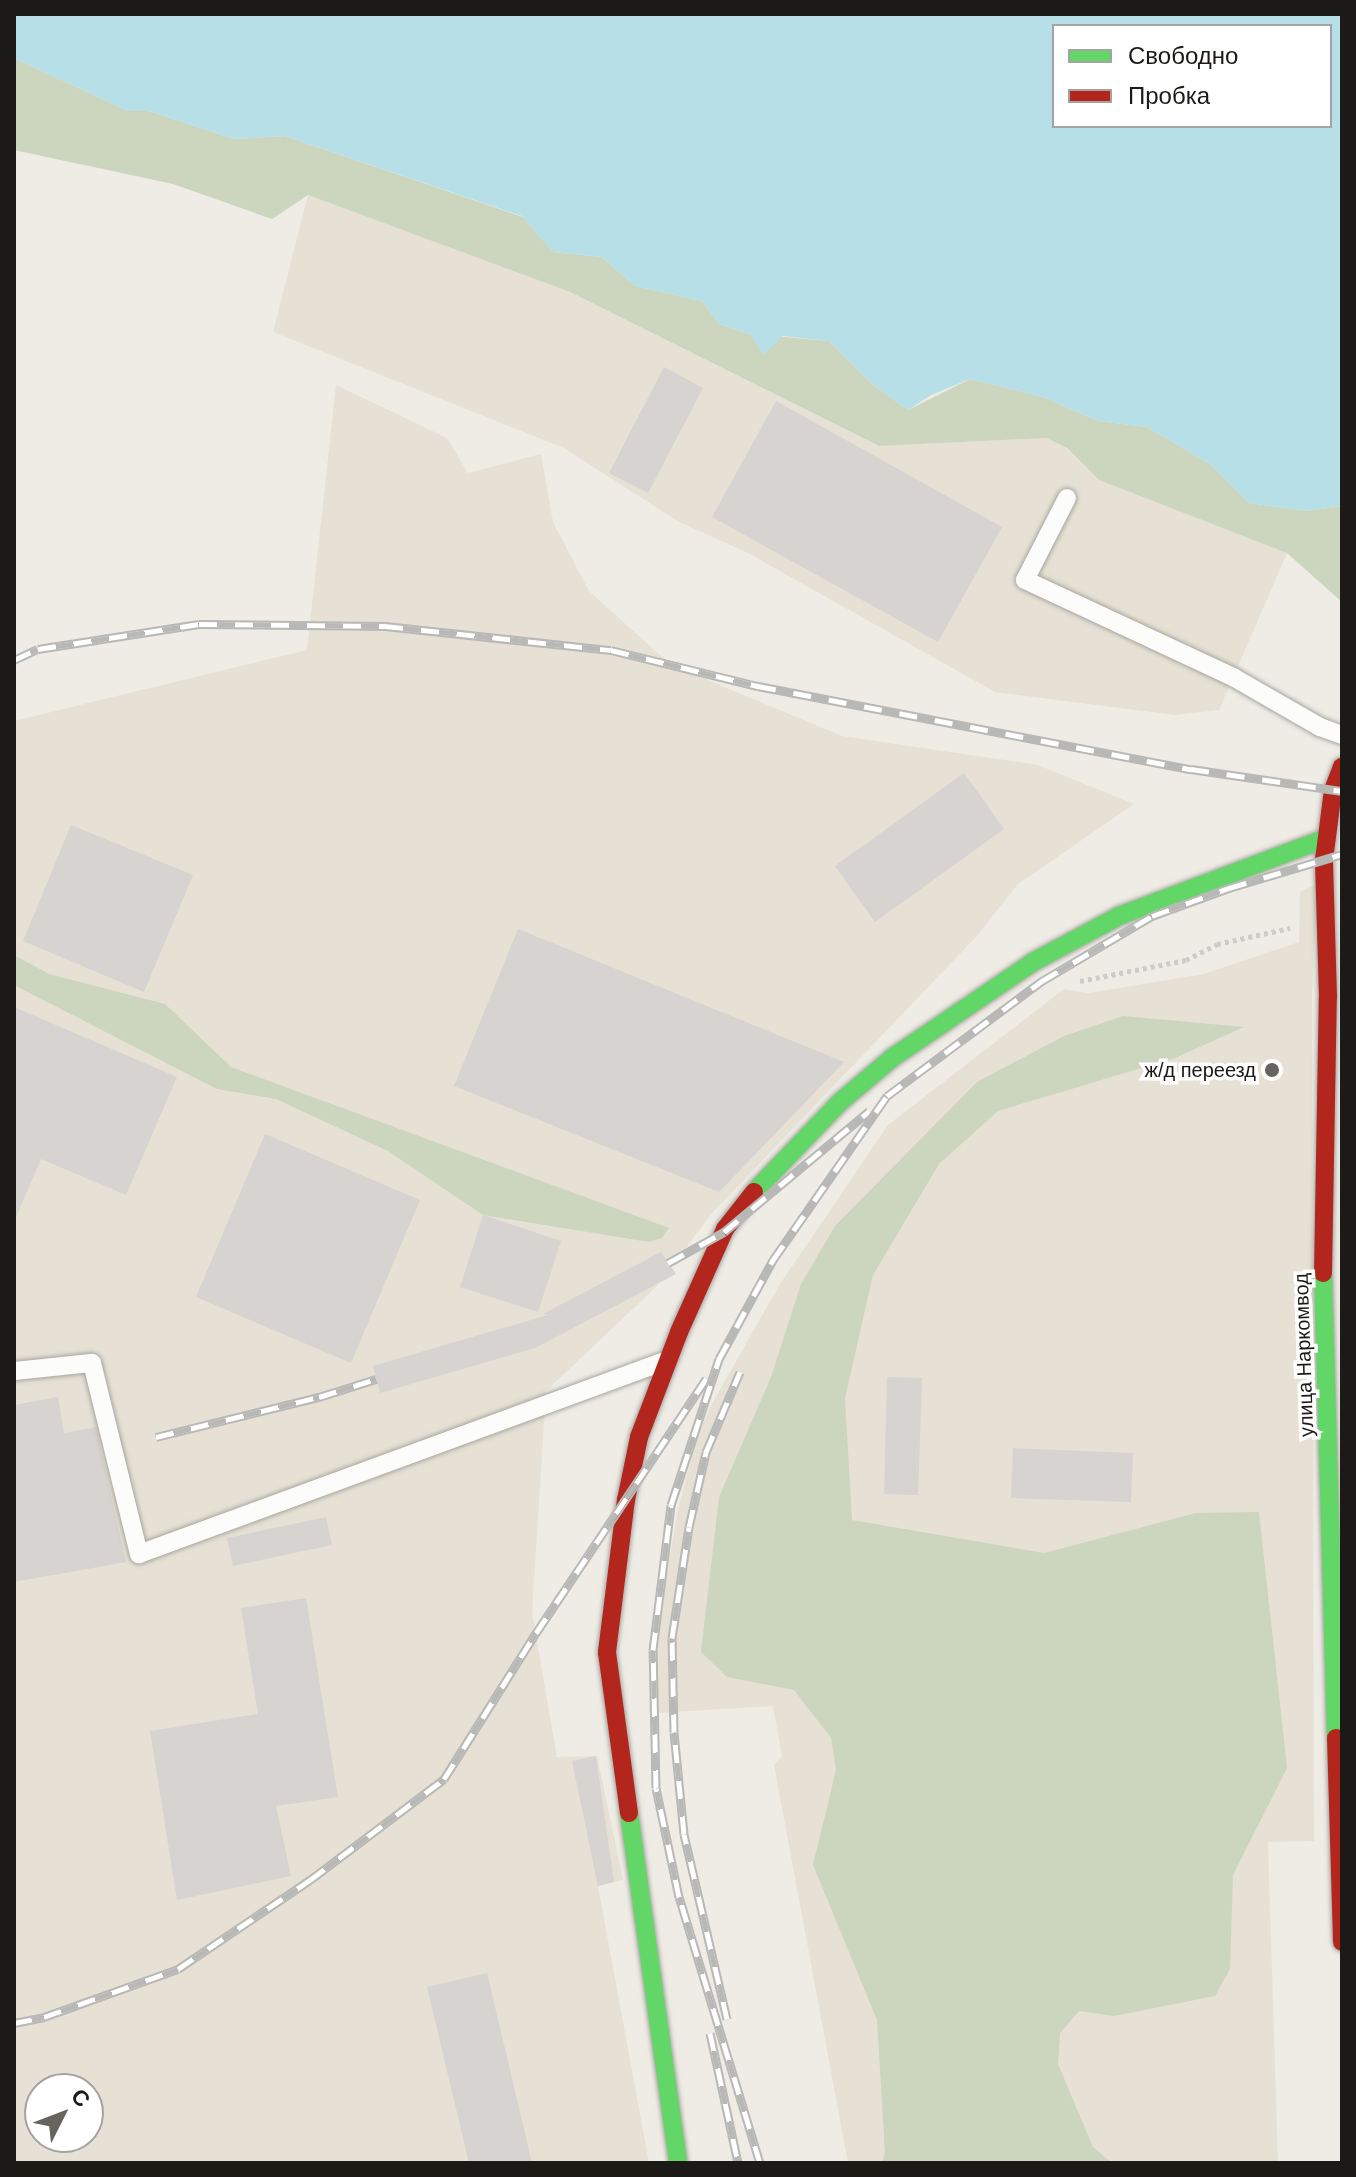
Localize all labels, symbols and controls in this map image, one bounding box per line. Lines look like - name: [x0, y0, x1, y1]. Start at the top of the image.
- legend: [1052, 24, 1332, 128]
- text: Свободно: [1128, 42, 1238, 69]
- text: Пробка: [1128, 82, 1210, 109]
- place label: ж/д переезд: [1145, 1058, 1256, 1082]
- marker: ж/д переезд: [1263, 1061, 1281, 1079]
- street label: улица Наркомвод: [1289, 1273, 1319, 1437]
- north arrow: [24, 2073, 104, 2153]
- text: С: [66, 2084, 95, 2112]

